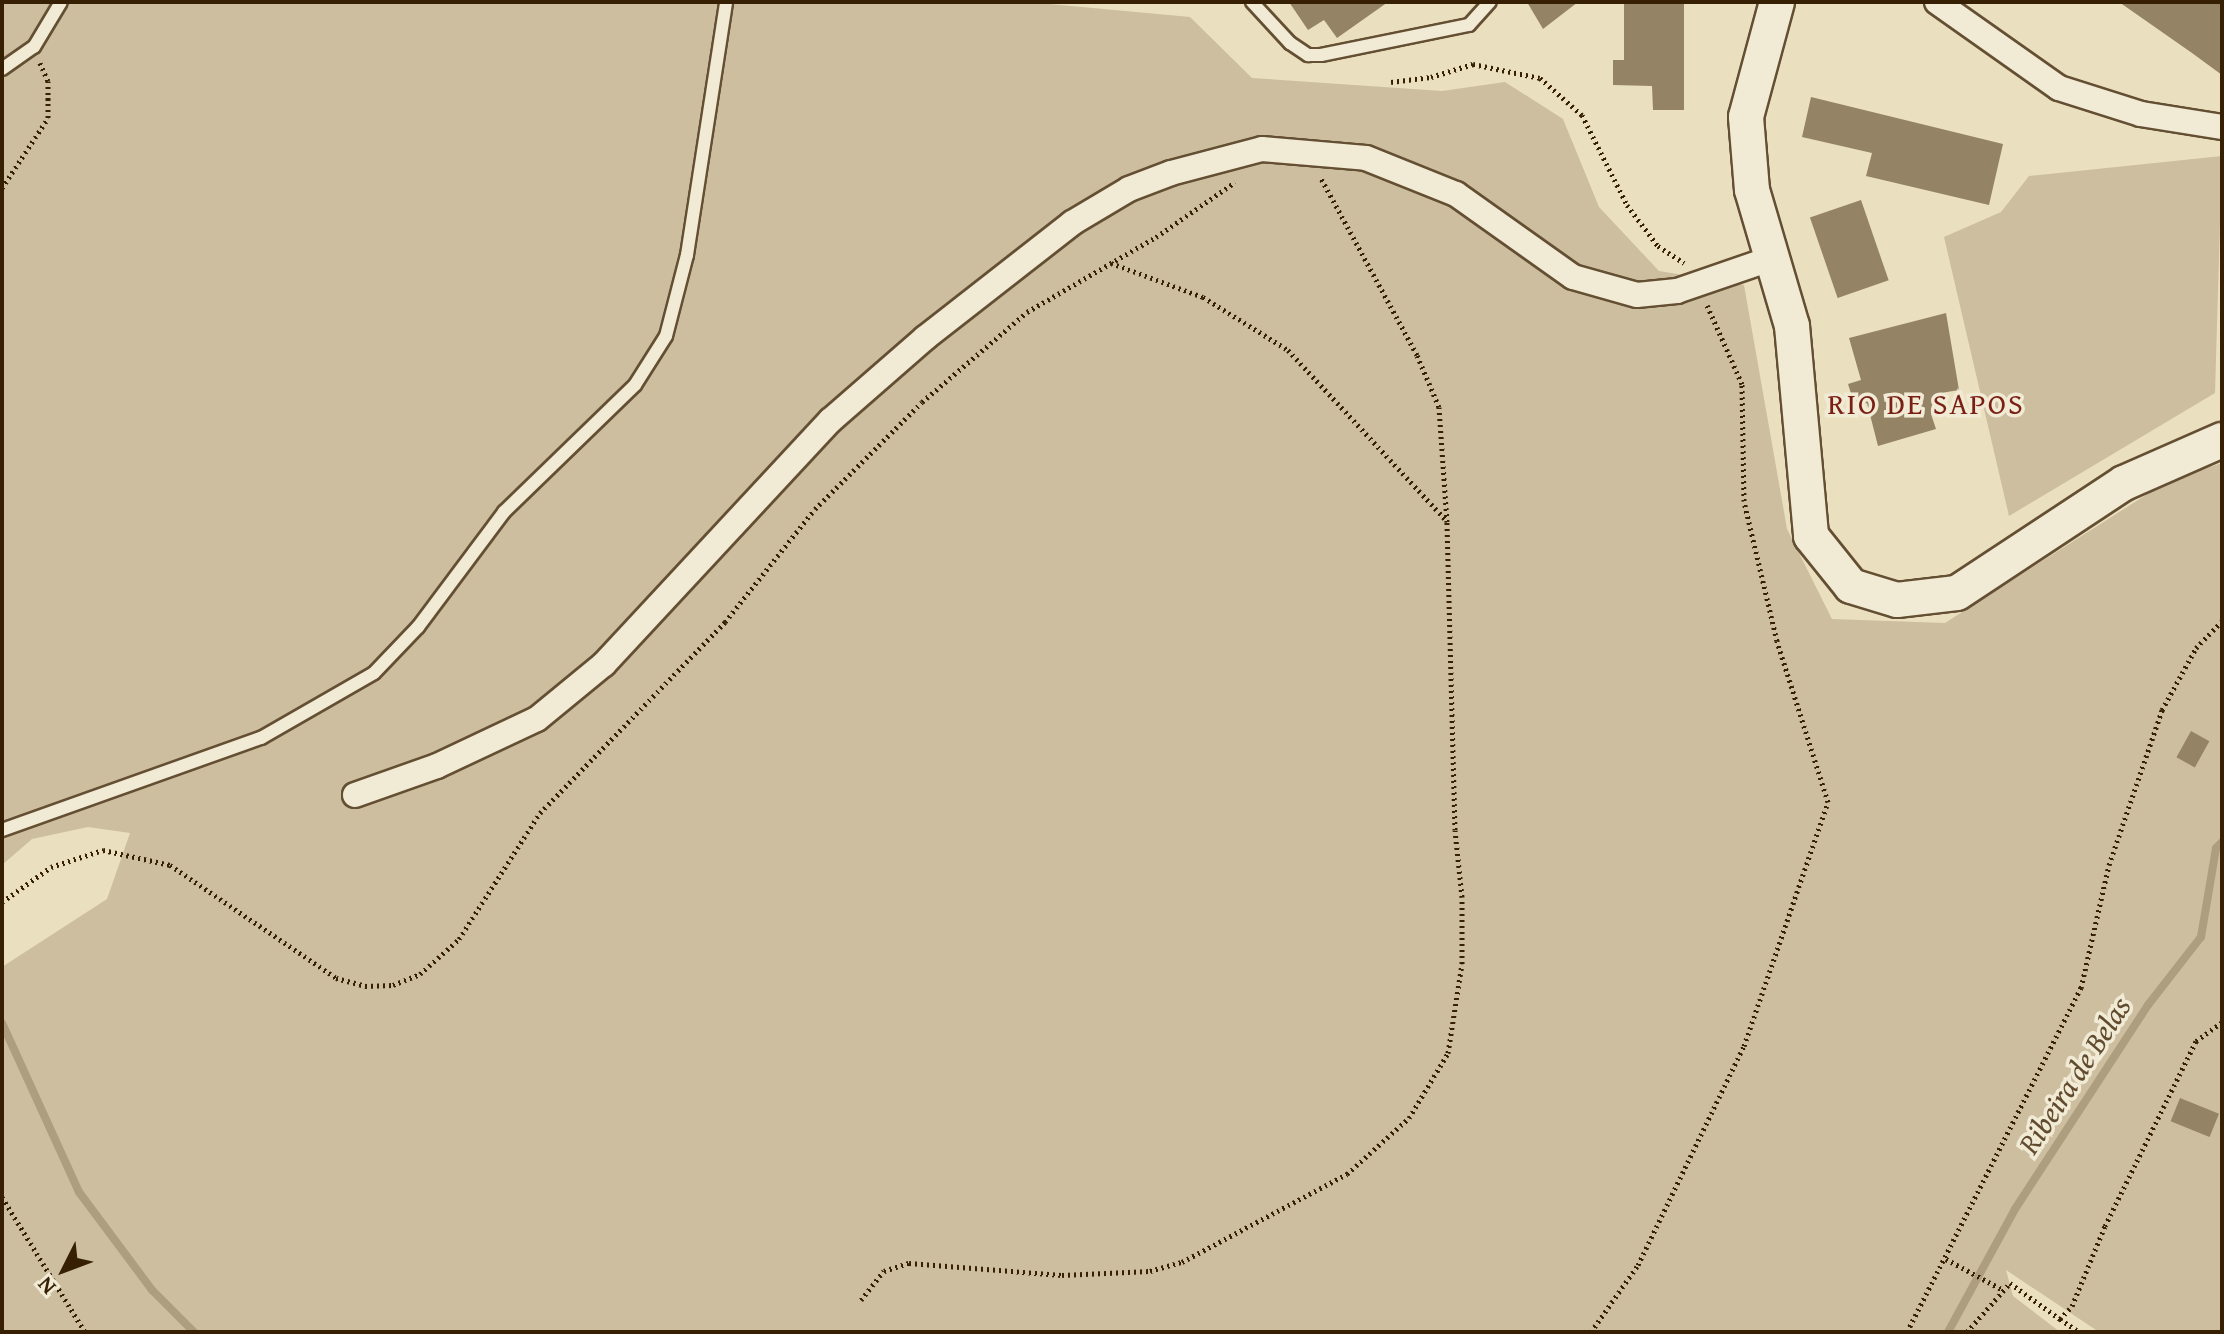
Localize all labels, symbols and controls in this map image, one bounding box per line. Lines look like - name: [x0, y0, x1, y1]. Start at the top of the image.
- district label: RIO DE SAPOS: [1827, 385, 2025, 421]
- water label: Ribeira de Belas: [2010, 990, 2138, 1160]
- north arrow: [24, 1230, 104, 1310]
- text: N: [29, 1270, 63, 1302]

